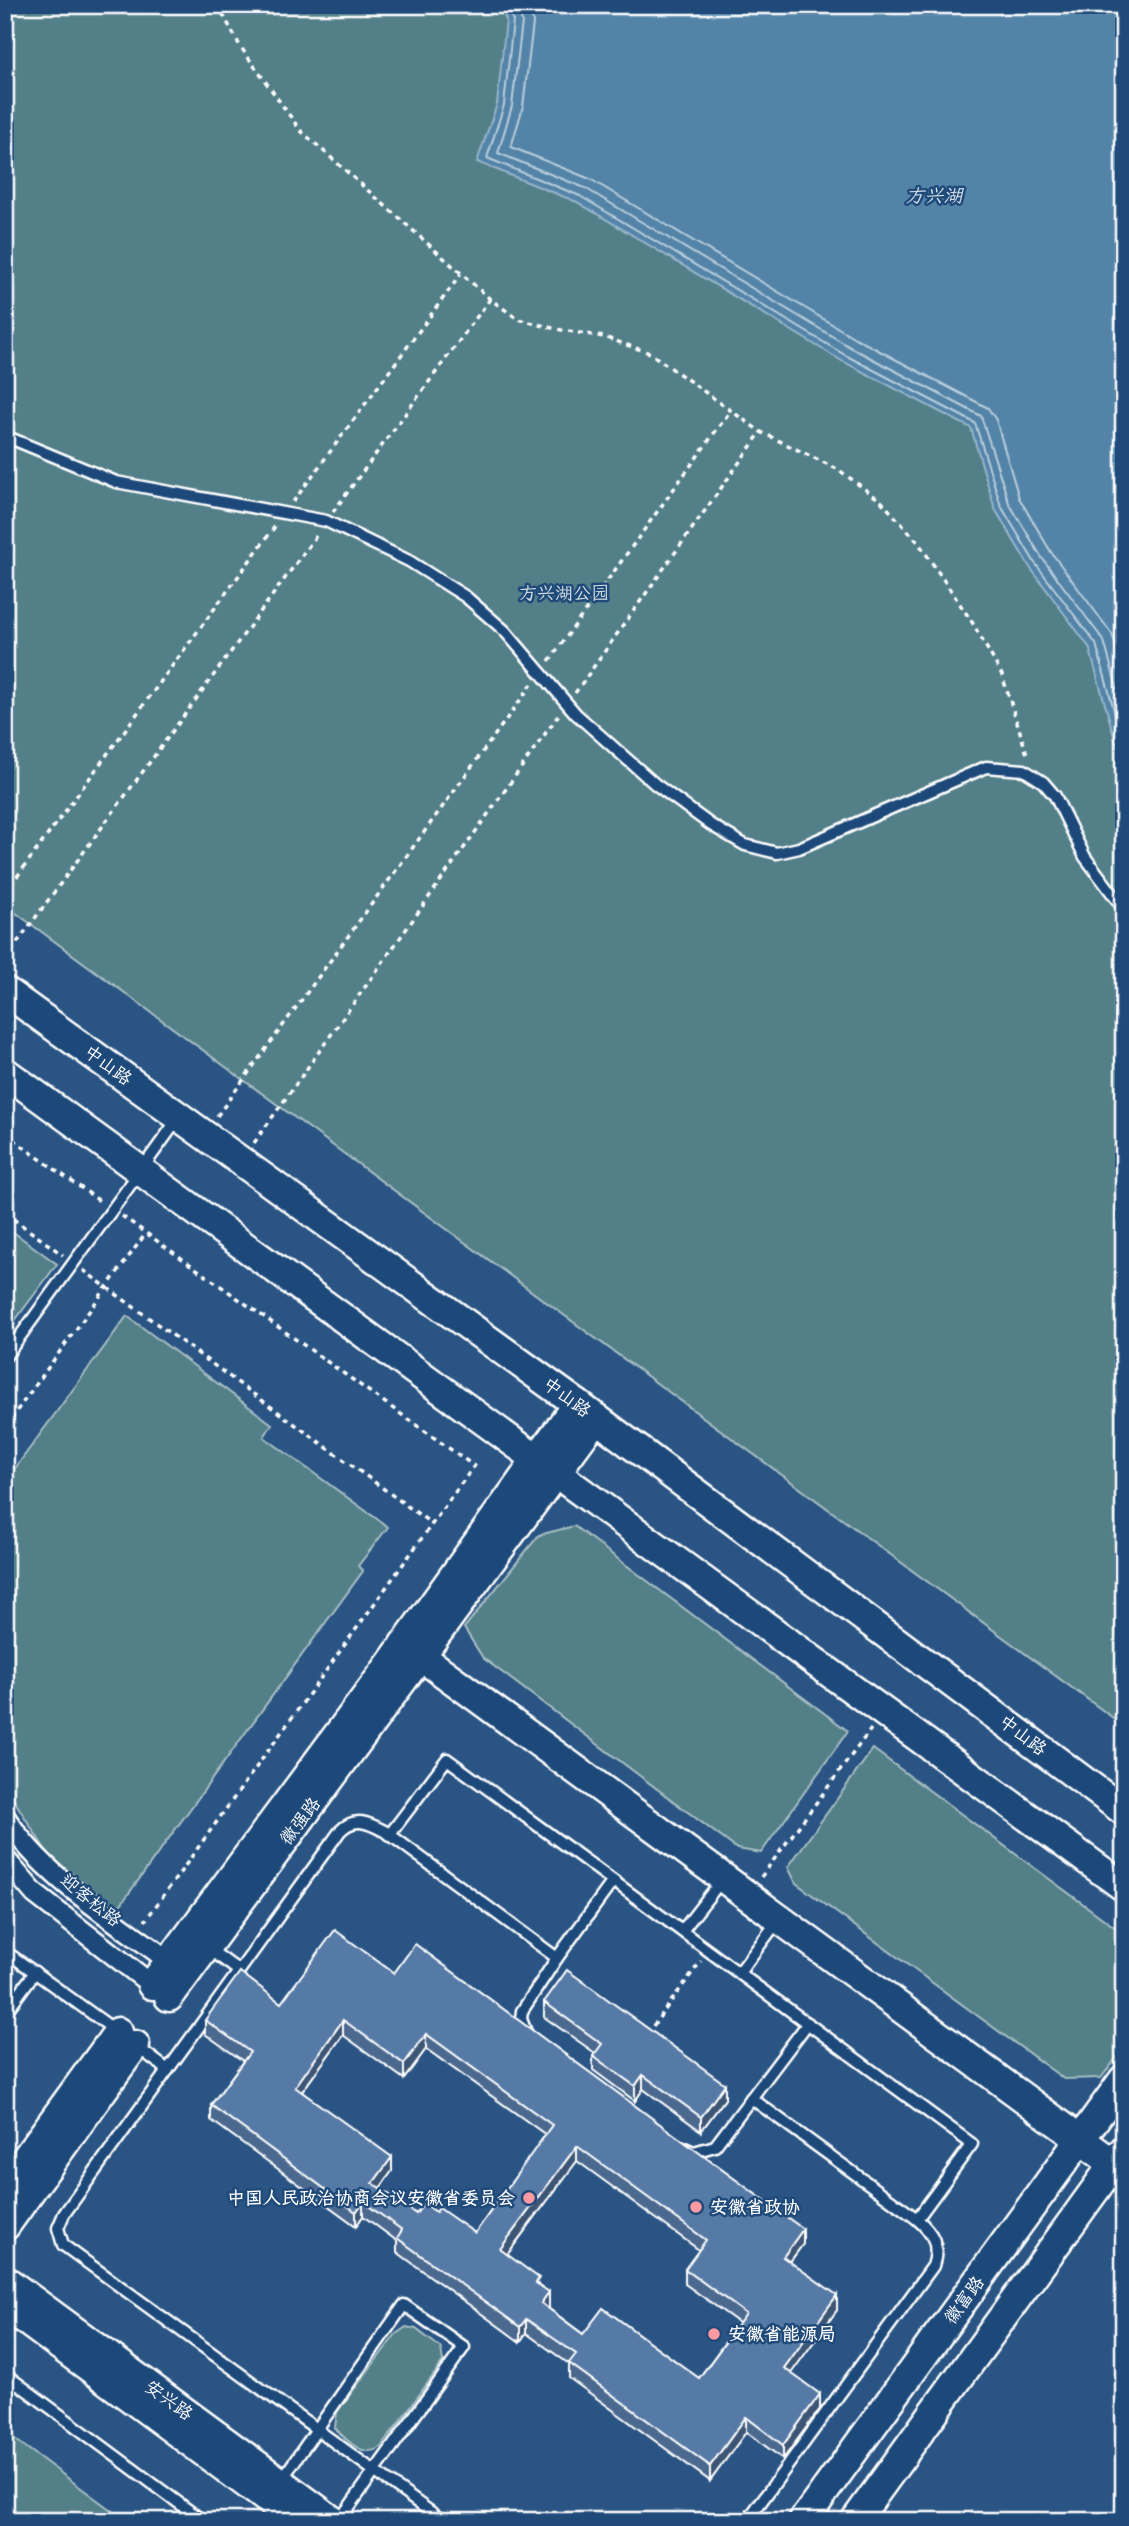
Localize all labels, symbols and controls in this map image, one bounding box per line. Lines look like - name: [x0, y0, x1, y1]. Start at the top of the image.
- water label: 方兴湖: [905, 184, 964, 208]
- park label: 方兴湖公园: [519, 582, 609, 605]
- street label: 中山路: [79, 1040, 136, 1091]
- street label: 中山路: [538, 1372, 595, 1423]
- street label: 中山路: [994, 1710, 1051, 1761]
- street label: 徽强路: [275, 1793, 326, 1850]
- street label: 迎客松路: [55, 1869, 126, 1932]
- place label: 中国人民政治协商会议安徽省委员会: [227, 2187, 515, 2210]
- marker: 中国人民政治协商会议安徽省委员会: [521, 2190, 537, 2206]
- place label: 安徽省政协: [710, 2196, 800, 2219]
- marker: 安徽省政协: [688, 2199, 704, 2215]
- street label: 徽富路: [939, 2272, 990, 2329]
- place label: 安徽省能源局: [728, 2323, 836, 2346]
- marker: 安徽省能源局: [706, 2326, 722, 2342]
- street label: 安兴路: [140, 2375, 197, 2426]

